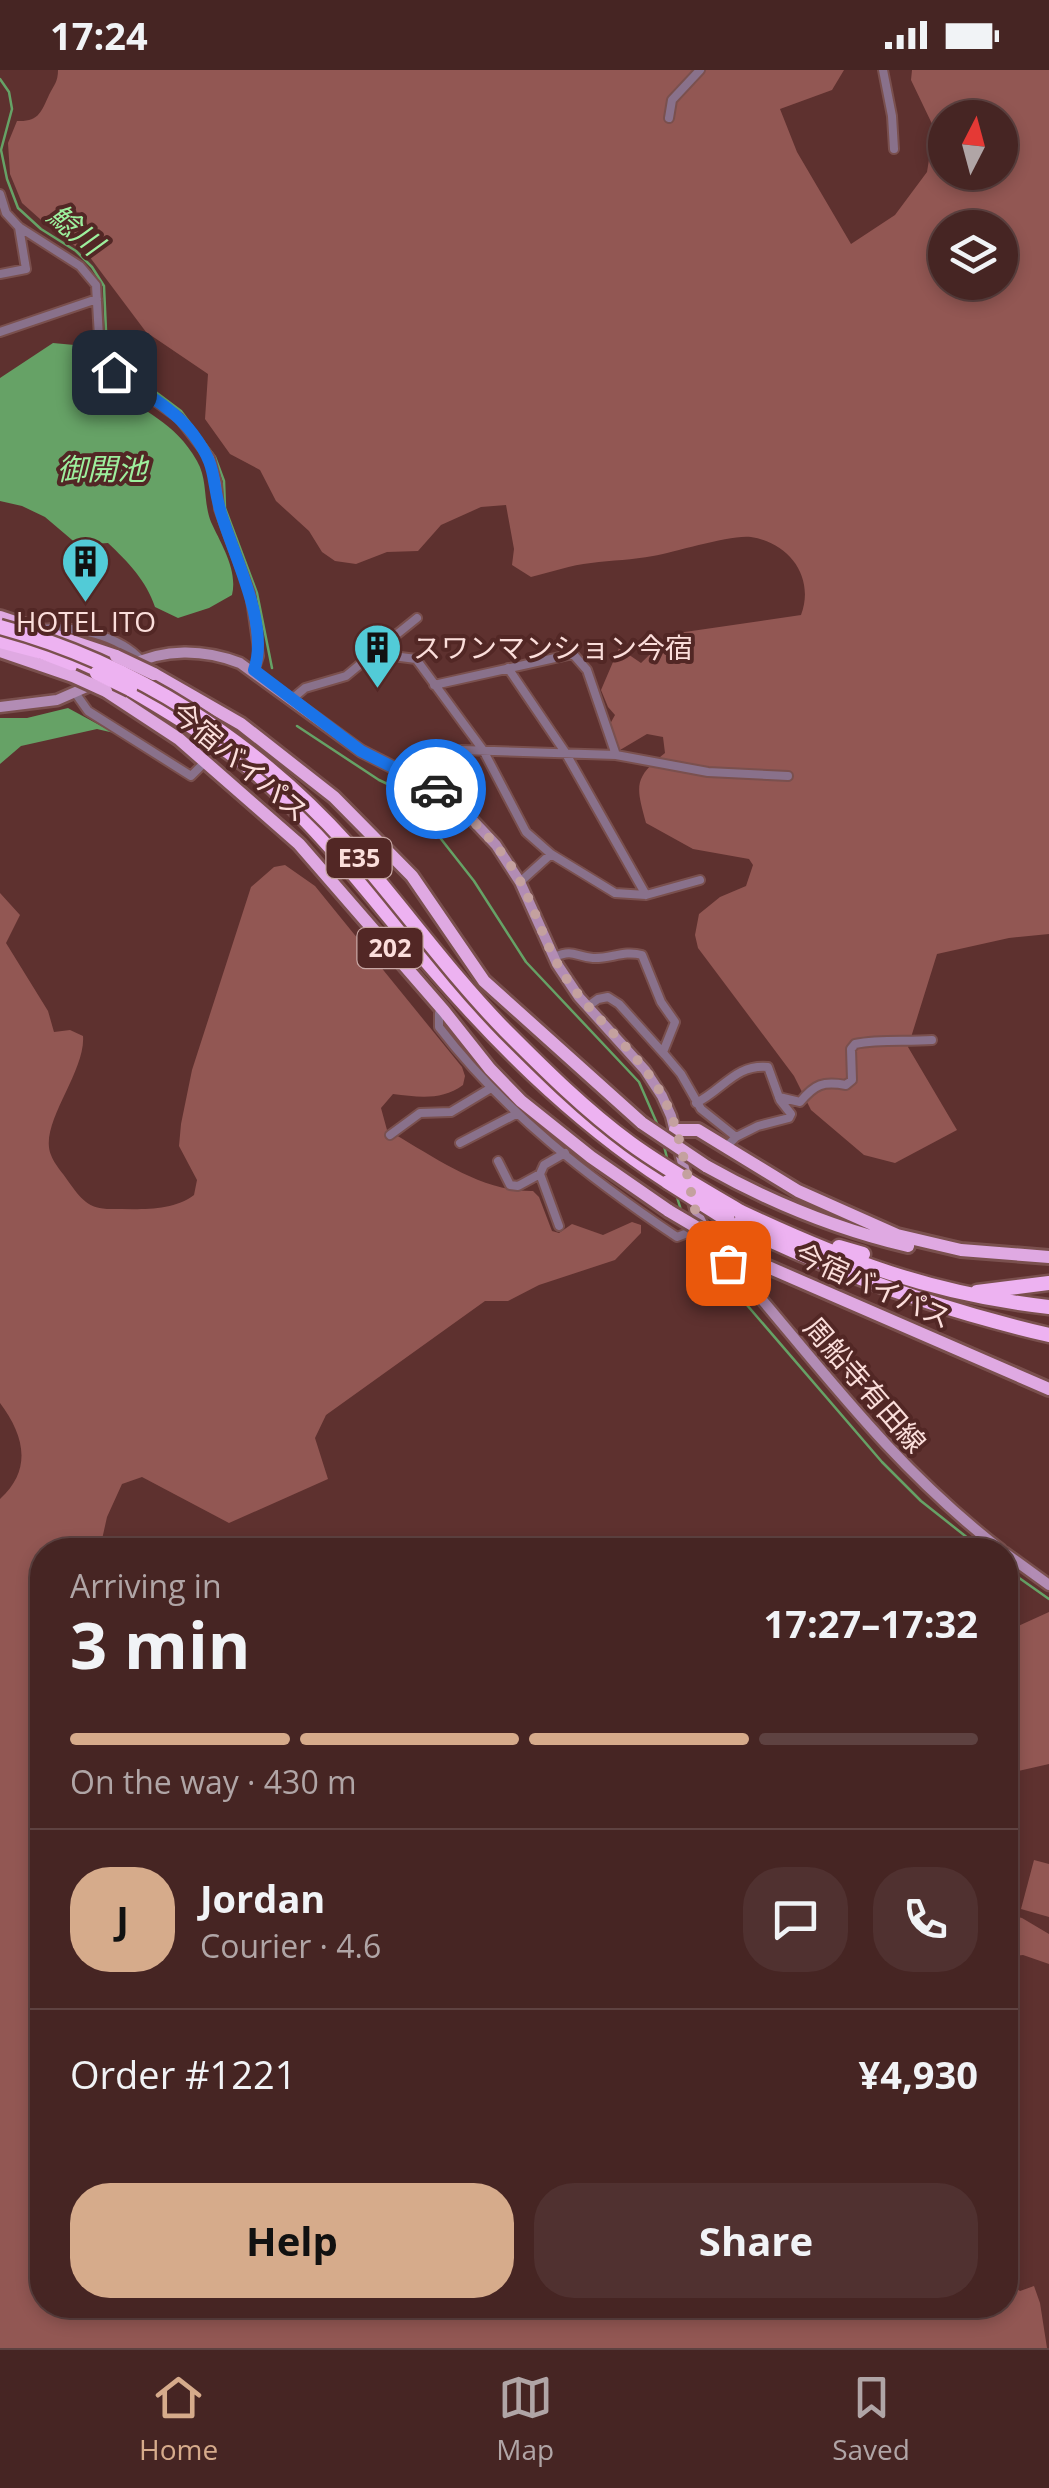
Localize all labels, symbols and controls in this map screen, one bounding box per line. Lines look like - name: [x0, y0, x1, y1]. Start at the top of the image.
- text: 17:24: [50, 9, 148, 61]
- north arrow: [928, 100, 1018, 190]
- map controls: [928, 100, 1018, 300]
- water label: 鯰川: [40, 194, 114, 266]
- button: layers: [928, 210, 1018, 300]
- pin: [72, 330, 157, 415]
- icon: home: [87, 345, 142, 400]
- water label: 御開池: [57, 448, 150, 489]
- building icon: HOTEL ITO: [60, 536, 112, 604]
- place label: HOTEL ITO: [16, 602, 156, 640]
- building icon: スワンマンション今宿: [352, 622, 404, 690]
- place label: スワンマンション今宿: [413, 628, 693, 666]
- street label: 今宿バイパス: [164, 693, 317, 830]
- courier: [386, 739, 486, 839]
- icon: car: [409, 762, 464, 817]
- road number: E35: [326, 838, 392, 878]
- road number: 202: [358, 928, 422, 968]
- pin: [686, 1221, 771, 1306]
- street label: 今宿バイパス: [789, 1234, 958, 1336]
- icon: bag: [701, 1236, 756, 1291]
- street label: 周船寺有田線: [796, 1308, 935, 1460]
- text: Arriving in: [70, 1564, 222, 1607]
- text: 17:27–17:32: [764, 1597, 978, 1649]
- text: 3 min: [70, 1600, 250, 1688]
- text: On the way · 430 m: [70, 1760, 357, 1803]
- button: chat: [743, 1867, 848, 1972]
- button: phone: [873, 1867, 978, 1972]
- text: Jordan: [200, 1872, 325, 1924]
- text: J: [116, 1893, 129, 1945]
- text: Courier · 4.6: [200, 1924, 381, 1967]
- text: Order #1221: [70, 2048, 297, 2100]
- text: ¥4,930: [859, 2048, 978, 2100]
- button: Help: [70, 2183, 514, 2298]
- button: Share: [534, 2183, 978, 2298]
- tab: Home: [139, 2370, 218, 2468]
- tab: Map: [496, 2370, 554, 2468]
- tab: Saved: [832, 2370, 910, 2468]

